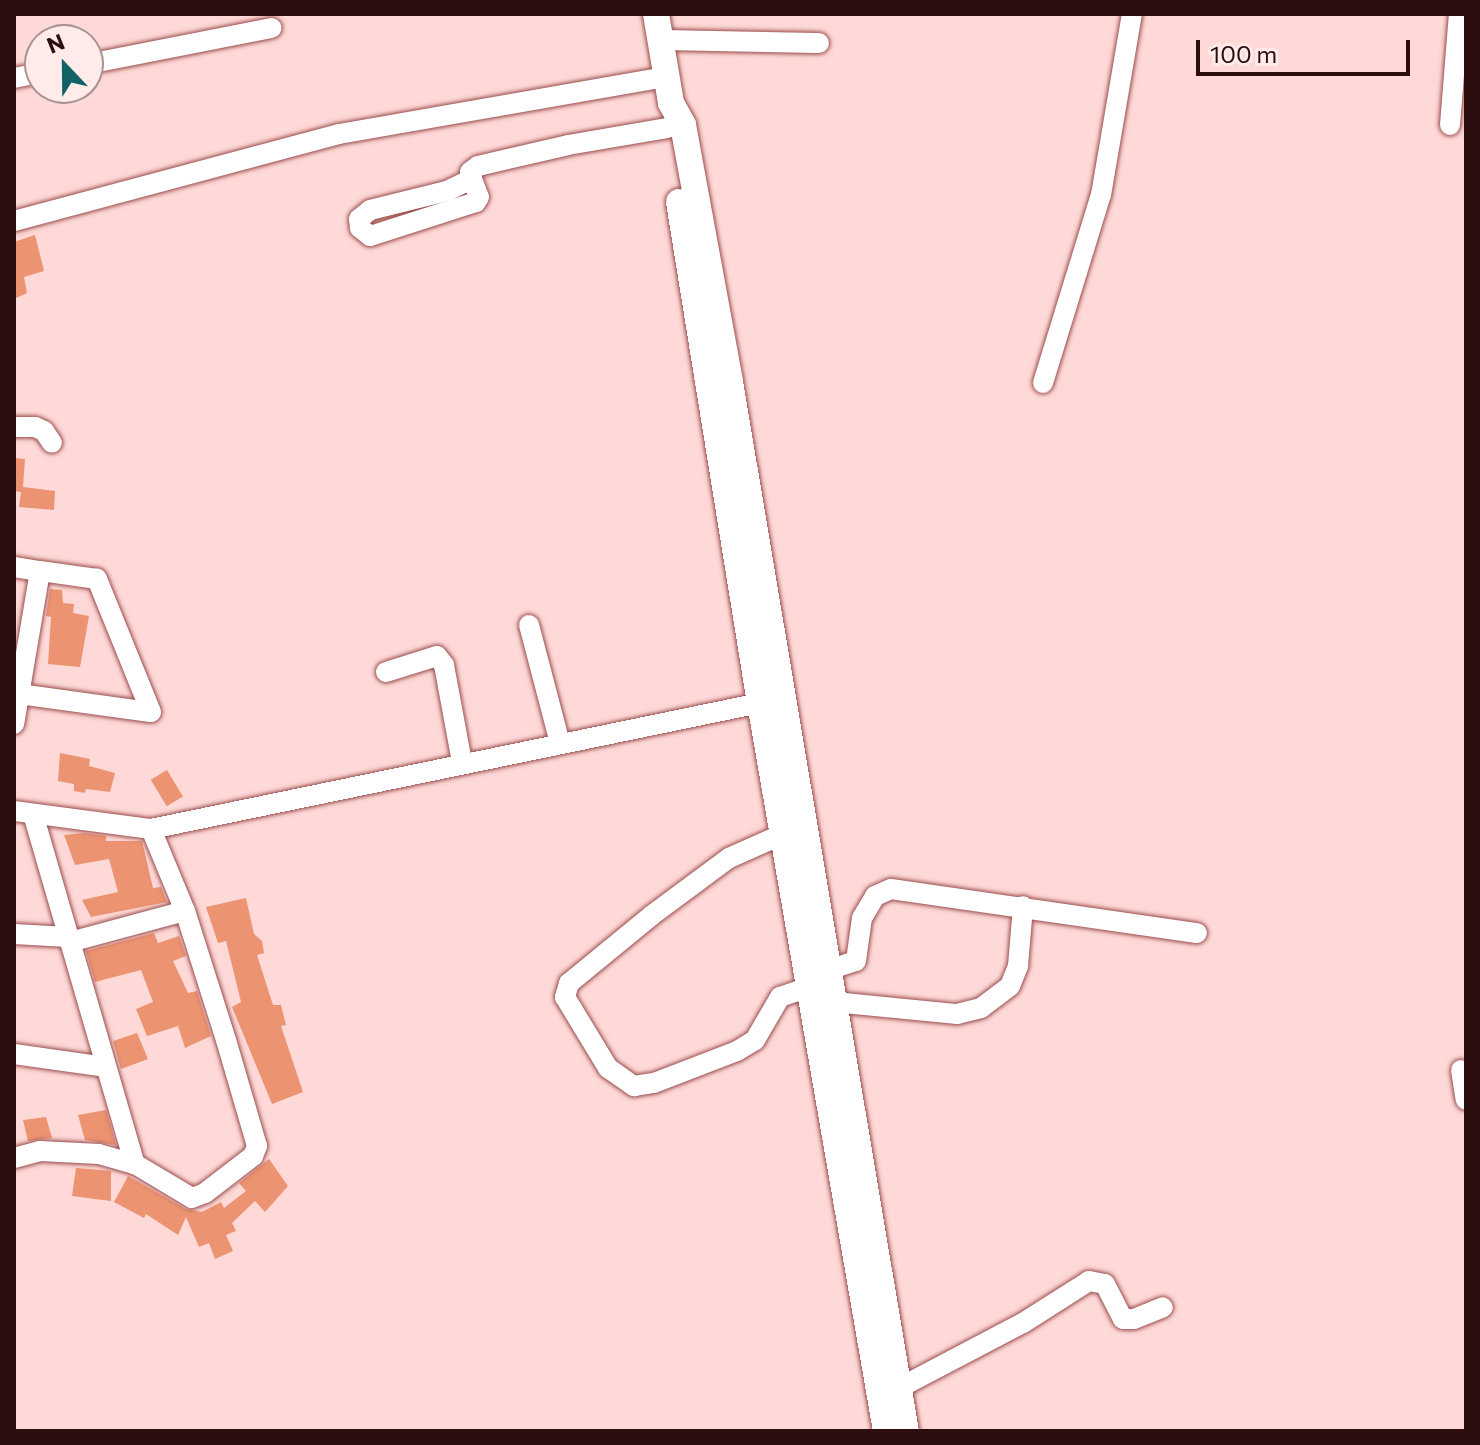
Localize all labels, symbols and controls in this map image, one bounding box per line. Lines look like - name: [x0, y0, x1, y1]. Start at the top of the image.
- north arrow: [24, 24, 104, 104]
- scale bar: [1200, 24, 1414, 74]
- text: N: [43, 28, 68, 59]
- text: 100 m: [1210, 39, 1277, 68]

